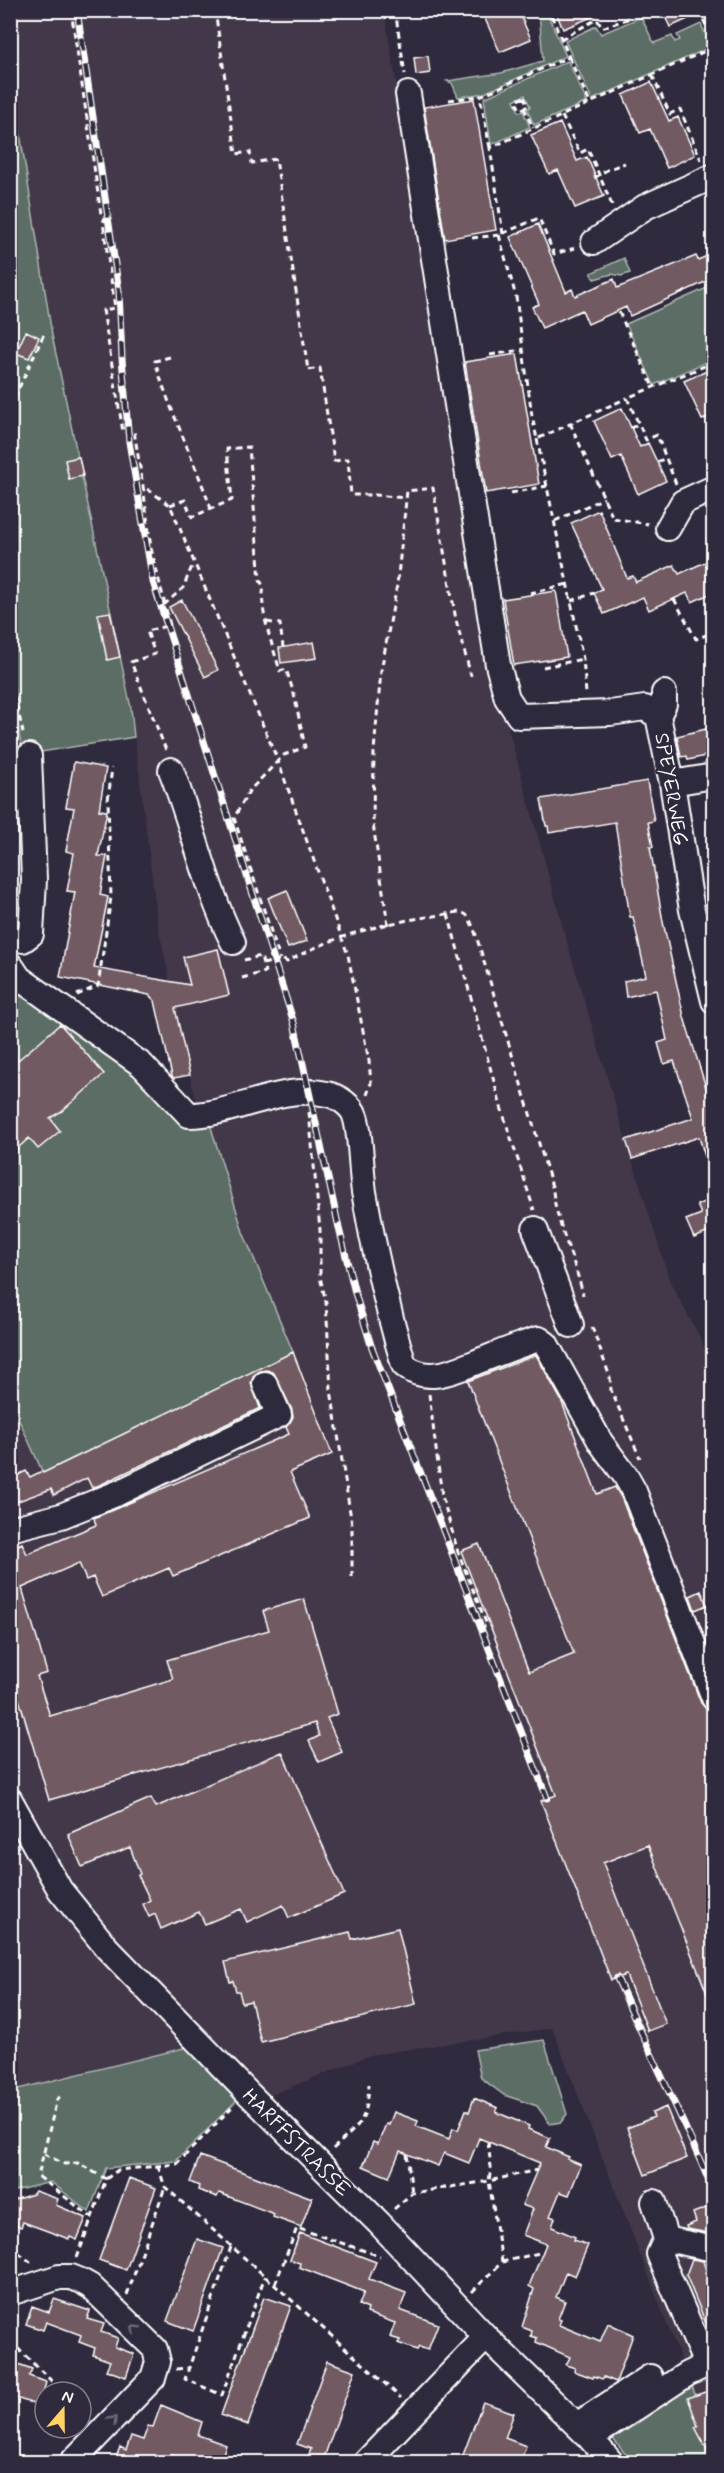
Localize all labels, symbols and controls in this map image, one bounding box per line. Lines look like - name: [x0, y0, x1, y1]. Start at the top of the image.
- street label: SPEYERWEG: [647, 731, 694, 848]
- street label: HARFFSTRASSE: [236, 2083, 356, 2203]
- one-way arrow: [132, 2325, 142, 2336]
- north arrow: [33, 2380, 93, 2440]
- text: N: [59, 2386, 76, 2409]
- one-way arrow: [105, 2417, 116, 2428]

